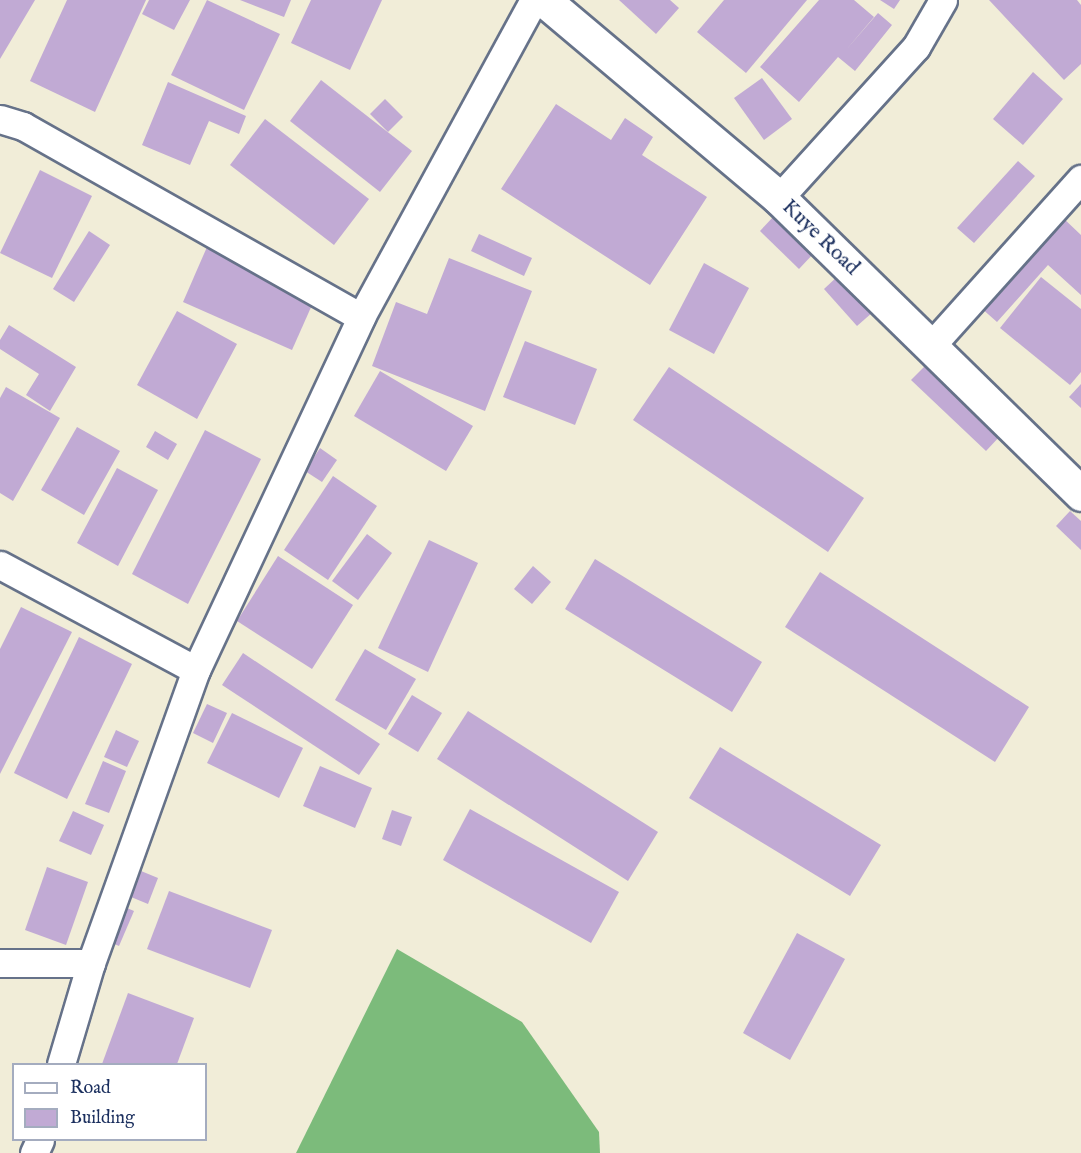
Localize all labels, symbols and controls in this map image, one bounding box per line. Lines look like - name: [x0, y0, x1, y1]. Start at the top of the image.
- street label: Kuye Road: [776, 195, 864, 281]
- legend: [12, 1063, 207, 1141]
- text: Road: [70, 1077, 111, 1100]
- text: Building: [70, 1107, 135, 1130]

